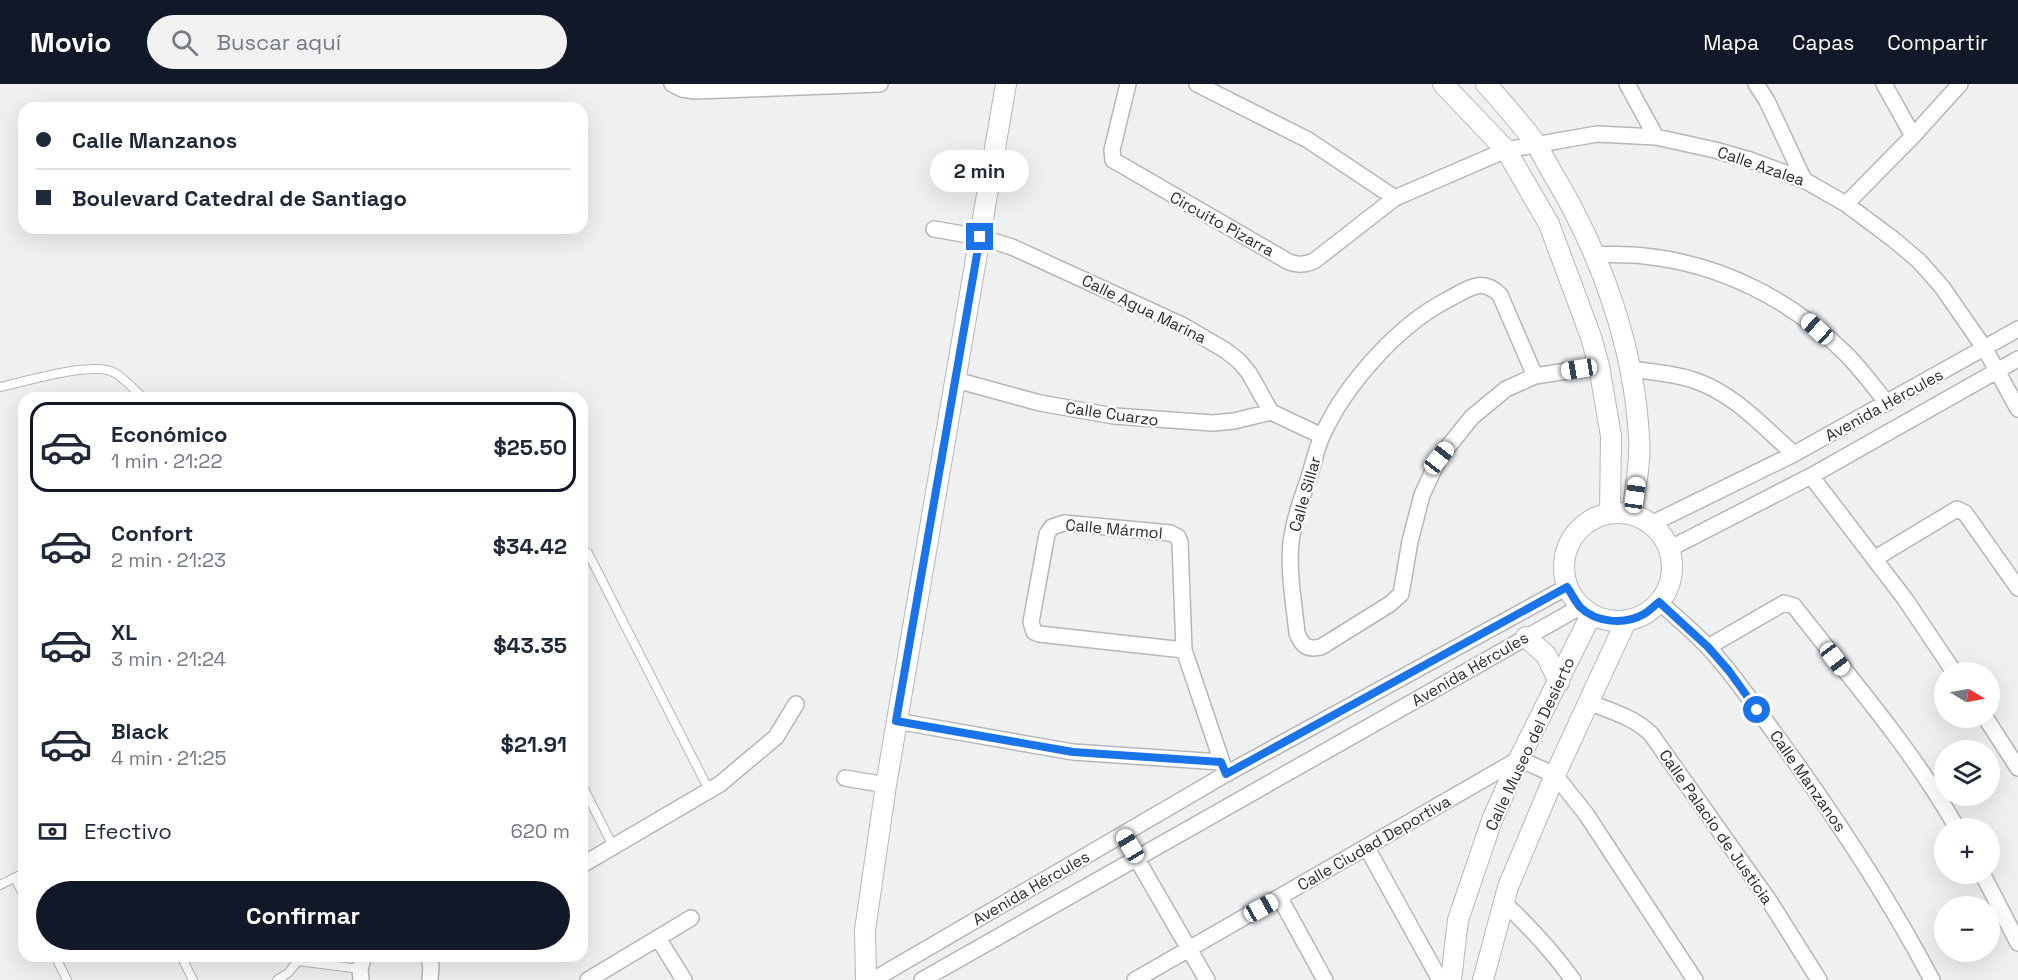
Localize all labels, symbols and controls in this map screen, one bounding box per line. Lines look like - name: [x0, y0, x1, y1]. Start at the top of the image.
- search box: [147, 15, 567, 69]
- text: Movio: [30, 24, 111, 60]
- icon: search: [168, 26, 201, 59]
- text: Buscar aquí: [216, 28, 341, 56]
- text: Mapa: [1703, 29, 1759, 56]
- text: Capas: [1792, 29, 1854, 56]
- text: Compartir: [1887, 29, 1988, 56]
- text: Calle Manzanos: [72, 126, 237, 154]
- street label: Calle Azalea: [1715, 141, 1807, 191]
- callout: 2 min: [930, 150, 1030, 192]
- text: 2 min: [954, 158, 1005, 184]
- text: Boulevard Catedral de Santiago: [72, 184, 407, 212]
- street label: Circuito Pizarra: [1166, 187, 1278, 261]
- route end: [966, 223, 993, 250]
- street label: Calle Agua Marina: [1078, 270, 1210, 348]
- car: [1798, 310, 1836, 348]
- car: [1560, 357, 1598, 381]
- street label: Avenida Hércules: [1821, 364, 1947, 446]
- street label: Calle Cuarzo: [1064, 397, 1160, 431]
- icon: car: [39, 420, 93, 474]
- text: Económico: [111, 420, 228, 448]
- text: $25.50: [493, 433, 567, 461]
- car: [1421, 438, 1457, 478]
- text: 1 min · 21:22: [111, 448, 222, 474]
- street label: Calle Sillar: [1284, 454, 1326, 534]
- car: [1624, 476, 1646, 514]
- street label: Calle Mármol: [1064, 514, 1164, 544]
- icon: car: [39, 519, 93, 573]
- text: Confort: [111, 519, 193, 547]
- text: $34.42: [493, 532, 567, 560]
- text: 2 min · 21:23: [111, 547, 226, 573]
- icon: car: [39, 618, 93, 672]
- text: XL: [111, 618, 137, 646]
- street label: Avenida Hércules: [1408, 627, 1532, 711]
- text: $43.35: [493, 631, 567, 659]
- car: [1817, 639, 1853, 679]
- text: 3 min · 21:24: [111, 646, 226, 672]
- street label: Calle Museo del Desierto: [1481, 654, 1579, 834]
- north arrow: [1934, 662, 2000, 728]
- map controls: [1934, 662, 2000, 962]
- route start: [1743, 696, 1770, 723]
- icon: car: [39, 717, 93, 771]
- text: Black: [111, 717, 169, 745]
- street label: Calle Manzanos: [1765, 726, 1851, 836]
- text: $21.91: [501, 730, 567, 758]
- button: layers: [1934, 740, 2000, 806]
- text: 4 min · 21:25: [111, 745, 227, 771]
- street label: Calle Palacio de Justicia: [1654, 745, 1778, 909]
- street label: Calle Ciudad Deportiva: [1294, 790, 1454, 896]
- icon: cash: [36, 815, 69, 848]
- text: Efectivo: [84, 817, 172, 845]
- text: 620 m: [511, 818, 570, 844]
- button: +: [1934, 818, 2000, 884]
- car: [1113, 826, 1147, 866]
- street label: Avenida Hércules: [969, 846, 1093, 930]
- button: Confirmar: [36, 881, 570, 950]
- car: [1241, 891, 1281, 925]
- button: −: [1934, 896, 2000, 962]

